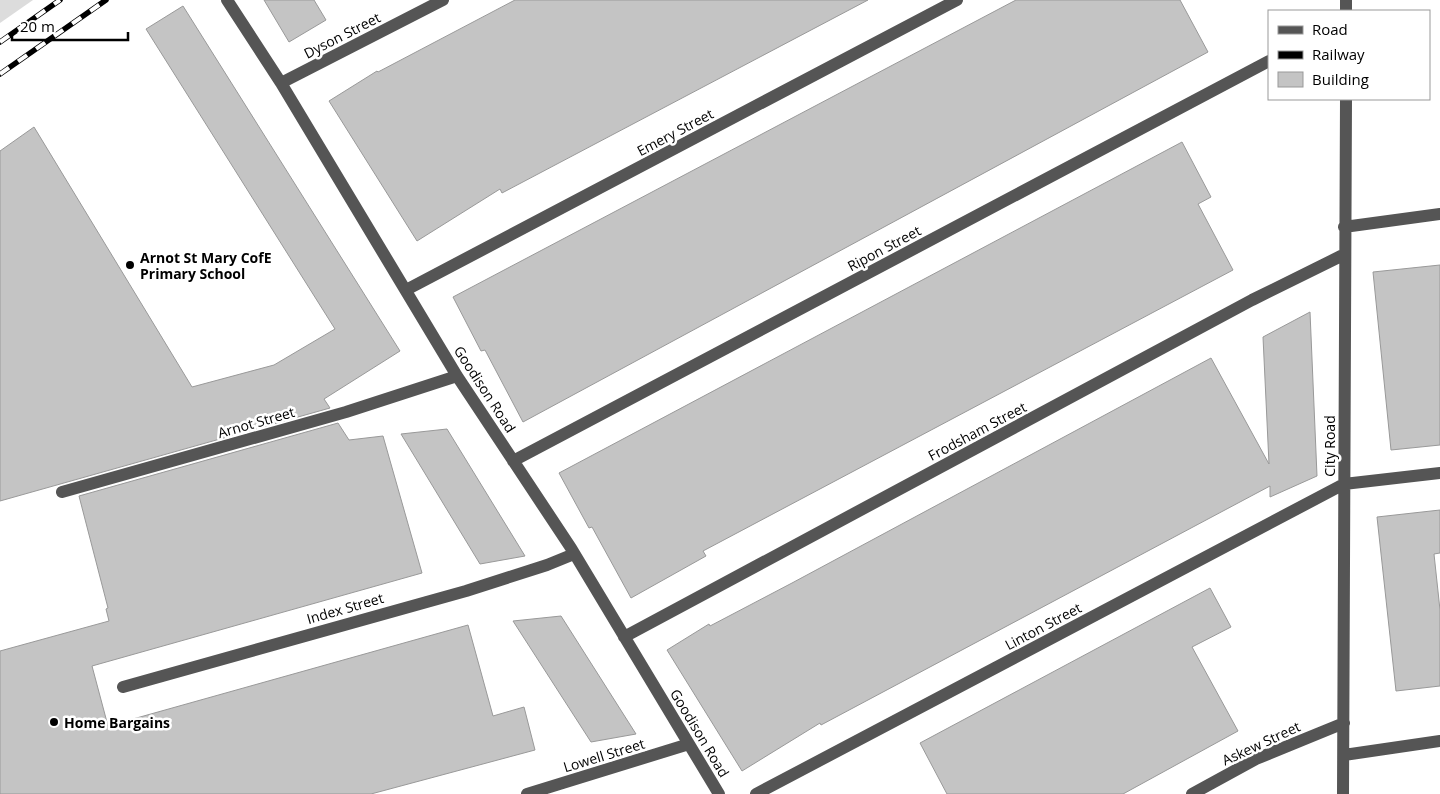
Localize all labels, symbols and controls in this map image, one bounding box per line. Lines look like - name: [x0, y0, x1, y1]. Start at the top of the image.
- street label: Dyson Street: [300, 8, 384, 62]
- scale bar: [12, 10, 129, 42]
- legend: [1268, 10, 1430, 100]
- text: 20 m: [20, 16, 55, 36]
- text: Road: [1312, 19, 1348, 39]
- text: Railway: [1312, 44, 1365, 64]
- text: Building: [1312, 69, 1369, 89]
- street label: Emery Street: [633, 104, 717, 160]
- street label: Ripon Street: [844, 221, 924, 275]
- place label: Arnot St Mary CofE Primary School: [140, 248, 272, 283]
- marker: Arnot St Mary CofE Primary School: [124, 259, 136, 271]
- street label: Goodison Road: [450, 342, 520, 436]
- street label: Frodsham Street: [925, 397, 1029, 465]
- street label: Arnot Street: [215, 402, 297, 442]
- street label: City Road: [1320, 415, 1339, 477]
- street label: Index Street: [304, 588, 386, 628]
- street label: Linton Street: [1001, 598, 1085, 654]
- street label: Goodison Road: [666, 685, 734, 781]
- place label: Home Bargains: [64, 713, 170, 732]
- marker: Home Bargains: [48, 716, 60, 728]
- street label: Askew Street: [1219, 717, 1303, 769]
- street label: Lowell Street: [561, 734, 647, 776]

